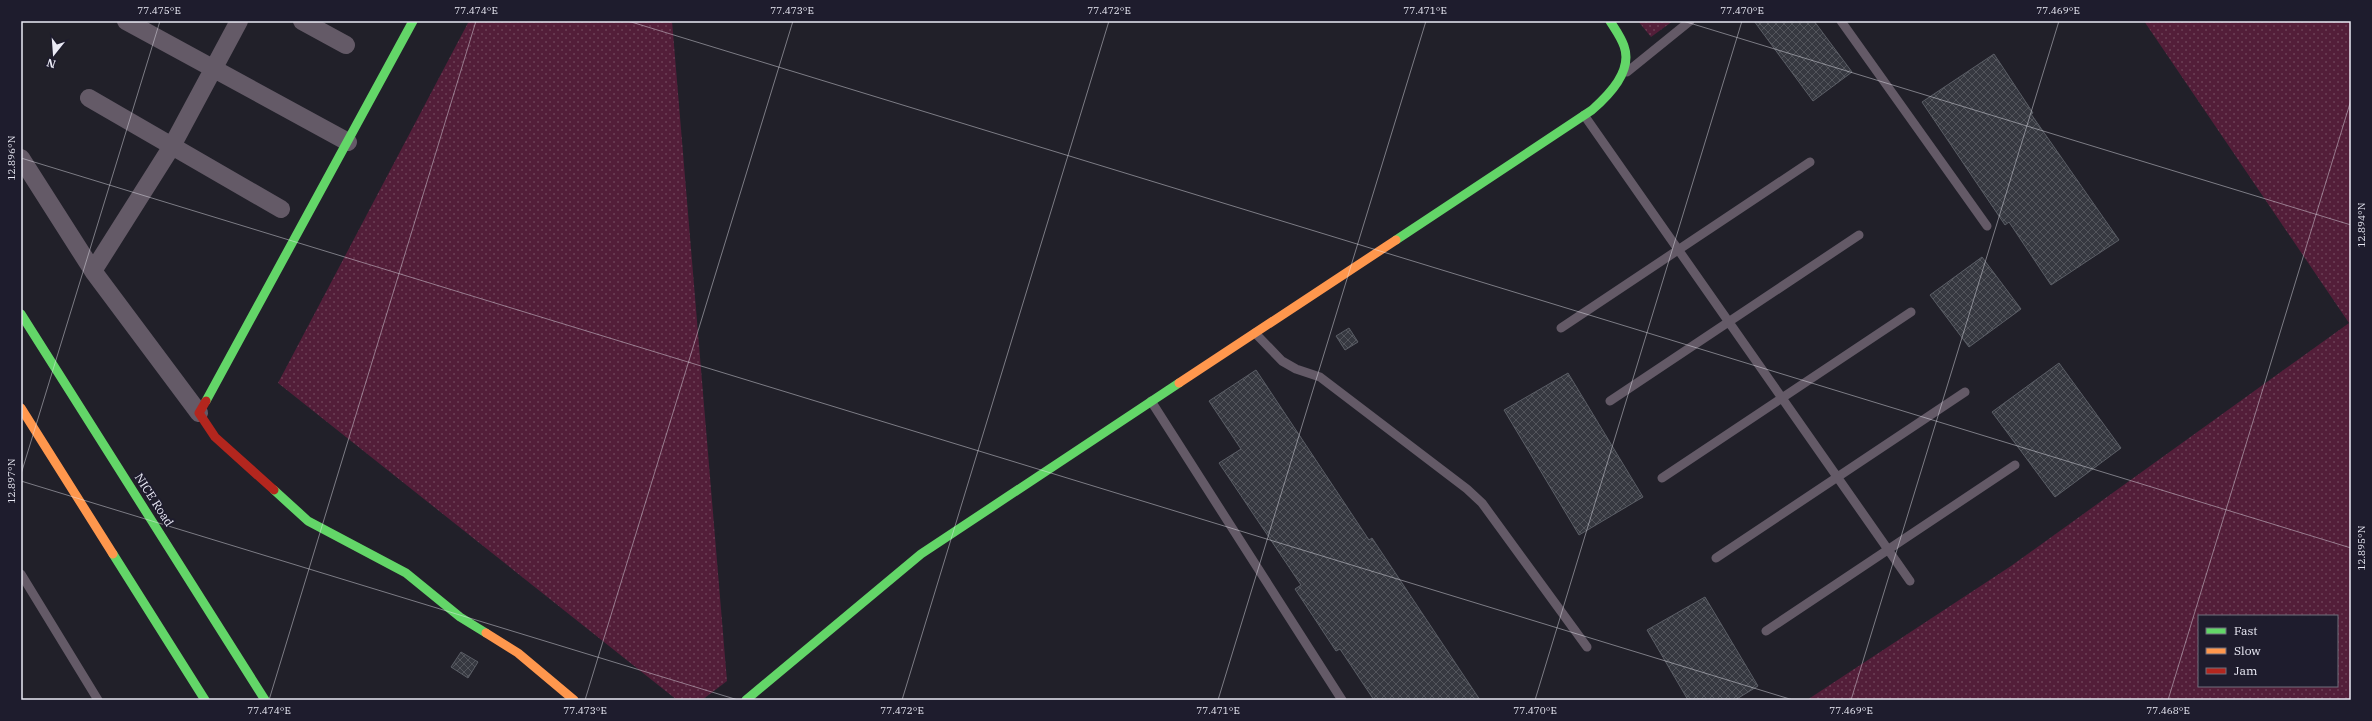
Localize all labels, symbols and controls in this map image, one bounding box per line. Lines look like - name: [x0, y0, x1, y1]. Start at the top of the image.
- text: 77.475°E: [137, 4, 181, 17]
- text: 77.474°E: [454, 4, 498, 17]
- text: 77.473°E: [770, 4, 814, 17]
- text: 77.472°E: [1087, 4, 1131, 17]
- text: 77.471°E: [1403, 4, 1447, 17]
- text: 77.470°E: [1720, 4, 1764, 17]
- text: 77.469°E: [2036, 4, 2080, 17]
- north arrow: [34, 34, 74, 74]
- text: N: [45, 56, 57, 72]
- text: 12.896°N: [5, 135, 18, 181]
- text: 12.894°N: [2355, 202, 2368, 248]
- text: 12.897°N: [5, 458, 18, 504]
- street label: NICE Road: [132, 470, 177, 529]
- text: 12.895°N: [2355, 525, 2368, 571]
- legend: [2198, 615, 2338, 687]
- text: Fast: [2234, 623, 2258, 638]
- text: Slow: [2234, 643, 2261, 658]
- text: Jam: [2234, 663, 2258, 678]
- text: 77.474°E: [247, 704, 291, 717]
- text: 77.473°E: [563, 704, 607, 717]
- text: 77.472°E: [880, 704, 924, 717]
- text: 77.471°E: [1196, 704, 1240, 717]
- text: 77.470°E: [1513, 704, 1557, 717]
- text: 77.469°E: [1829, 704, 1873, 717]
- text: 77.468°E: [2146, 704, 2190, 717]

